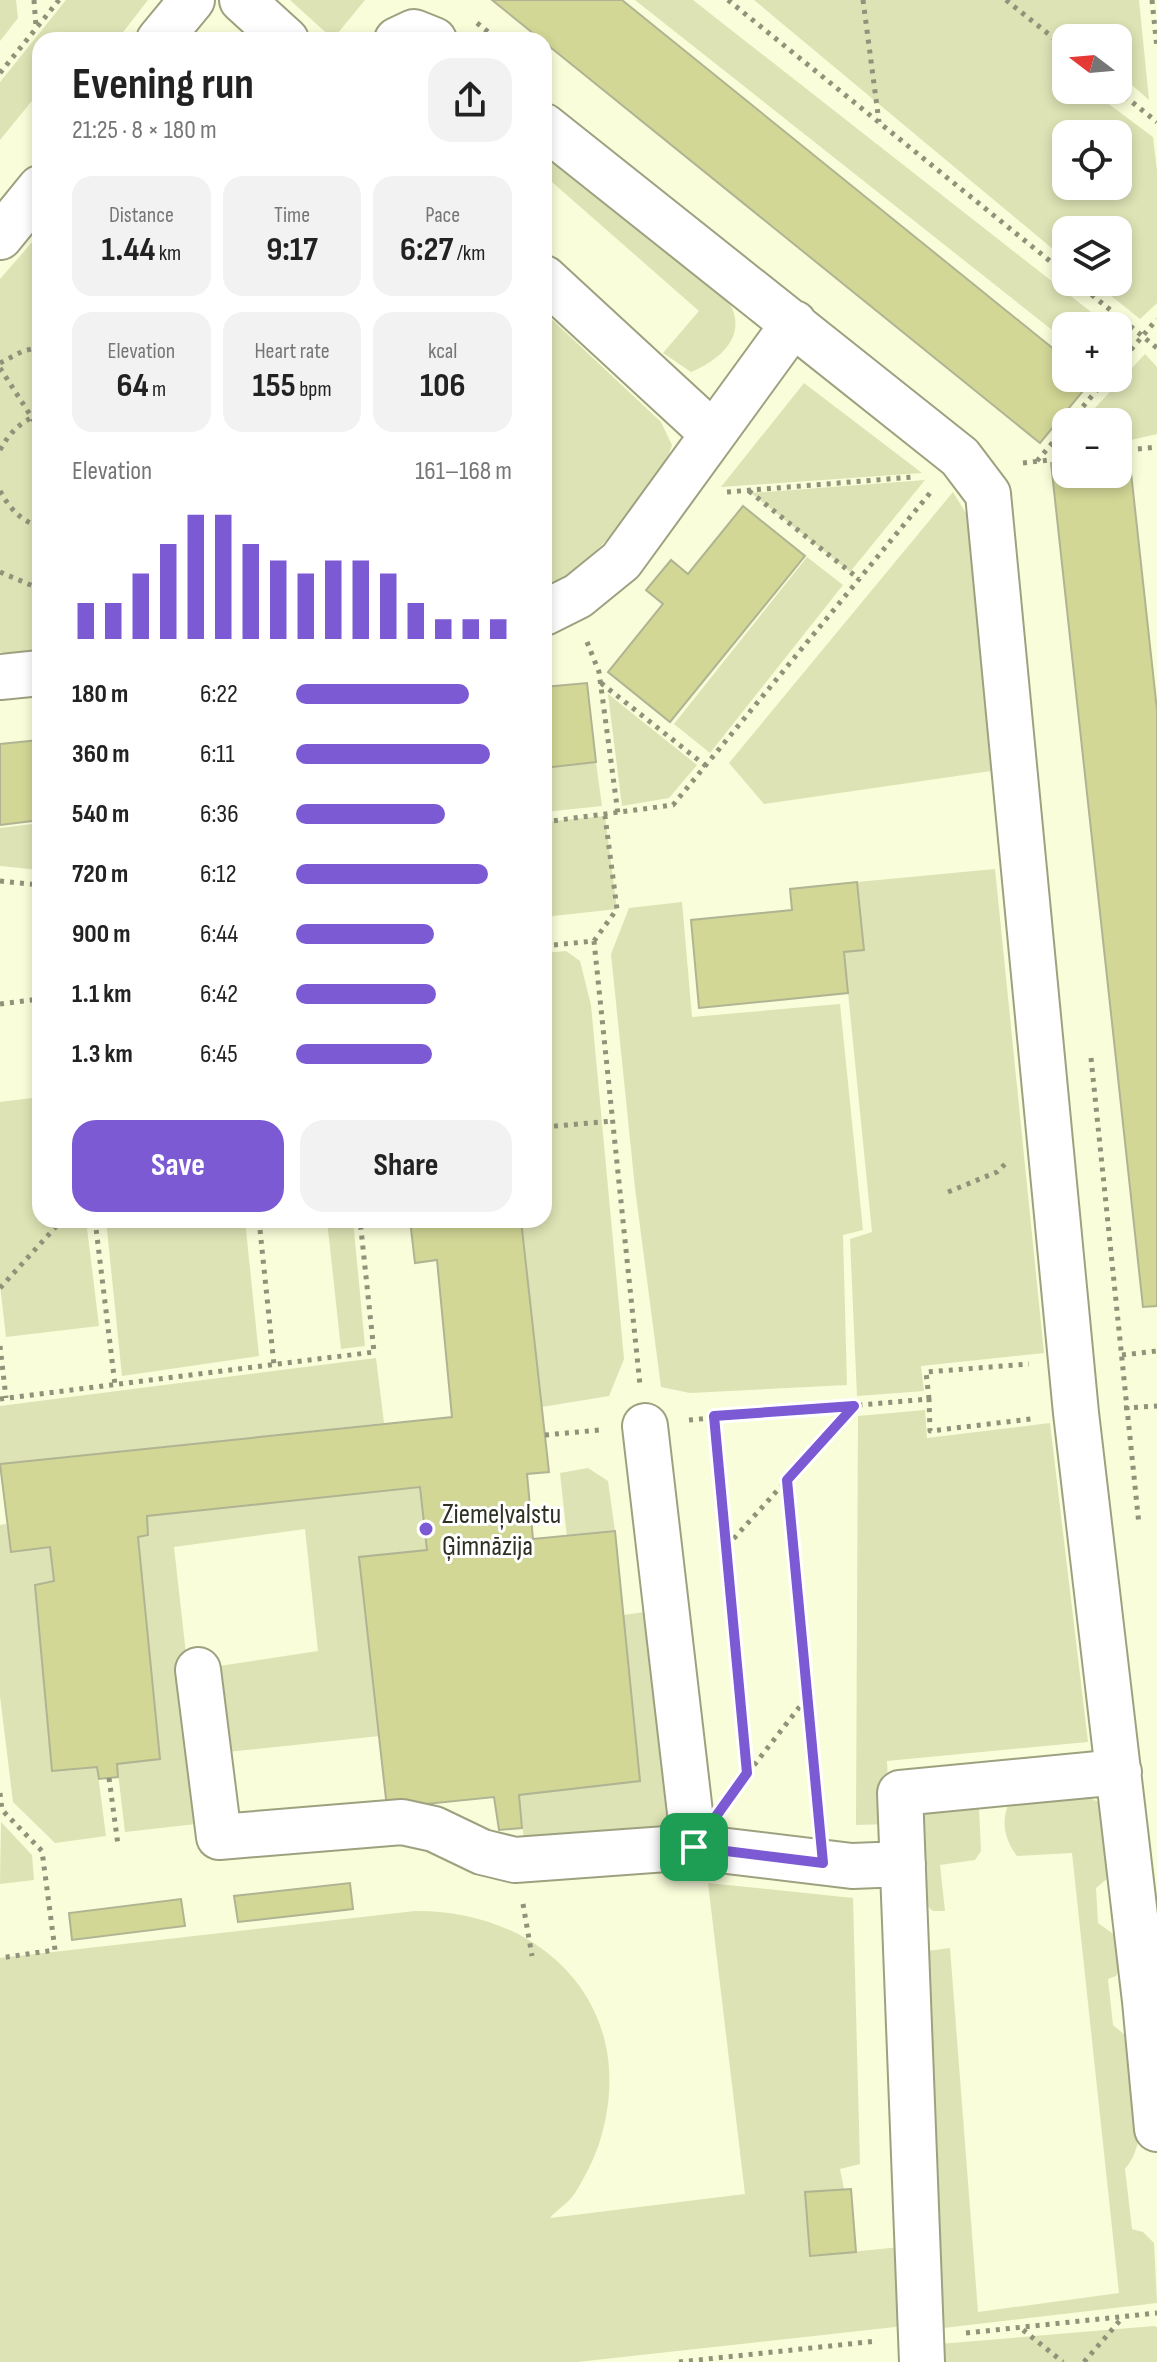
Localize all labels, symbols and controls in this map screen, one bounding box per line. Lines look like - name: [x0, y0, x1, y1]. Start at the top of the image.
- north arrow: [1052, 24, 1132, 104]
- map controls: [1052, 24, 1132, 488]
- text: Evening run: [72, 58, 254, 111]
- button: share: [428, 58, 512, 142]
- text: 21:25 · 8 × 180 m: [72, 115, 217, 146]
- button: locate: [1052, 120, 1132, 200]
- text: Distance: [109, 202, 174, 229]
- text: Time: [274, 202, 310, 229]
- text: Pace: [425, 202, 460, 229]
- button: layers: [1052, 216, 1132, 296]
- text: 1.44: [101, 229, 155, 270]
- text: 9:17: [266, 229, 318, 270]
- text: 6:27: [400, 229, 453, 270]
- text: km: [155, 240, 181, 267]
- text: /km: [453, 240, 485, 267]
- button: +: [1052, 312, 1132, 392]
- text: Elevation: [107, 338, 175, 365]
- text: Heart rate: [254, 338, 330, 365]
- text: kcal: [428, 338, 457, 365]
- text: 64: [116, 365, 149, 406]
- text: 155: [252, 365, 296, 406]
- text: 106: [420, 365, 465, 406]
- text: m: [149, 376, 166, 403]
- text: bpm: [296, 376, 332, 403]
- button: −: [1052, 408, 1132, 488]
- text: Elevation: [72, 456, 152, 487]
- text: 161–168 m: [415, 456, 512, 487]
- text: 180 m: [72, 679, 128, 710]
- text: 6:22: [200, 679, 238, 710]
- text: 360 m: [72, 739, 130, 770]
- text: 6:11: [200, 739, 235, 770]
- text: 540 m: [72, 799, 129, 830]
- text: 6:36: [200, 799, 239, 830]
- text: 720 m: [72, 859, 128, 890]
- text: 6:12: [200, 859, 236, 890]
- text: 900 m: [72, 919, 130, 950]
- text: 6:44: [200, 919, 238, 950]
- text: 1.1 km: [72, 979, 131, 1010]
- text: 6:42: [200, 979, 238, 1010]
- text: 1.3 km: [72, 1039, 133, 1070]
- text: 6:45: [200, 1039, 238, 1070]
- button: Save: [72, 1120, 284, 1212]
- button: Share: [300, 1120, 512, 1212]
- place label: Ziemeļvalstu Ģimnāzija: [442, 1498, 561, 1563]
- marker: Ziemeļvalstu Ģimnāzija: [417, 1520, 435, 1538]
- pin: [660, 1813, 728, 1881]
- icon: arrive: [672, 1825, 716, 1869]

